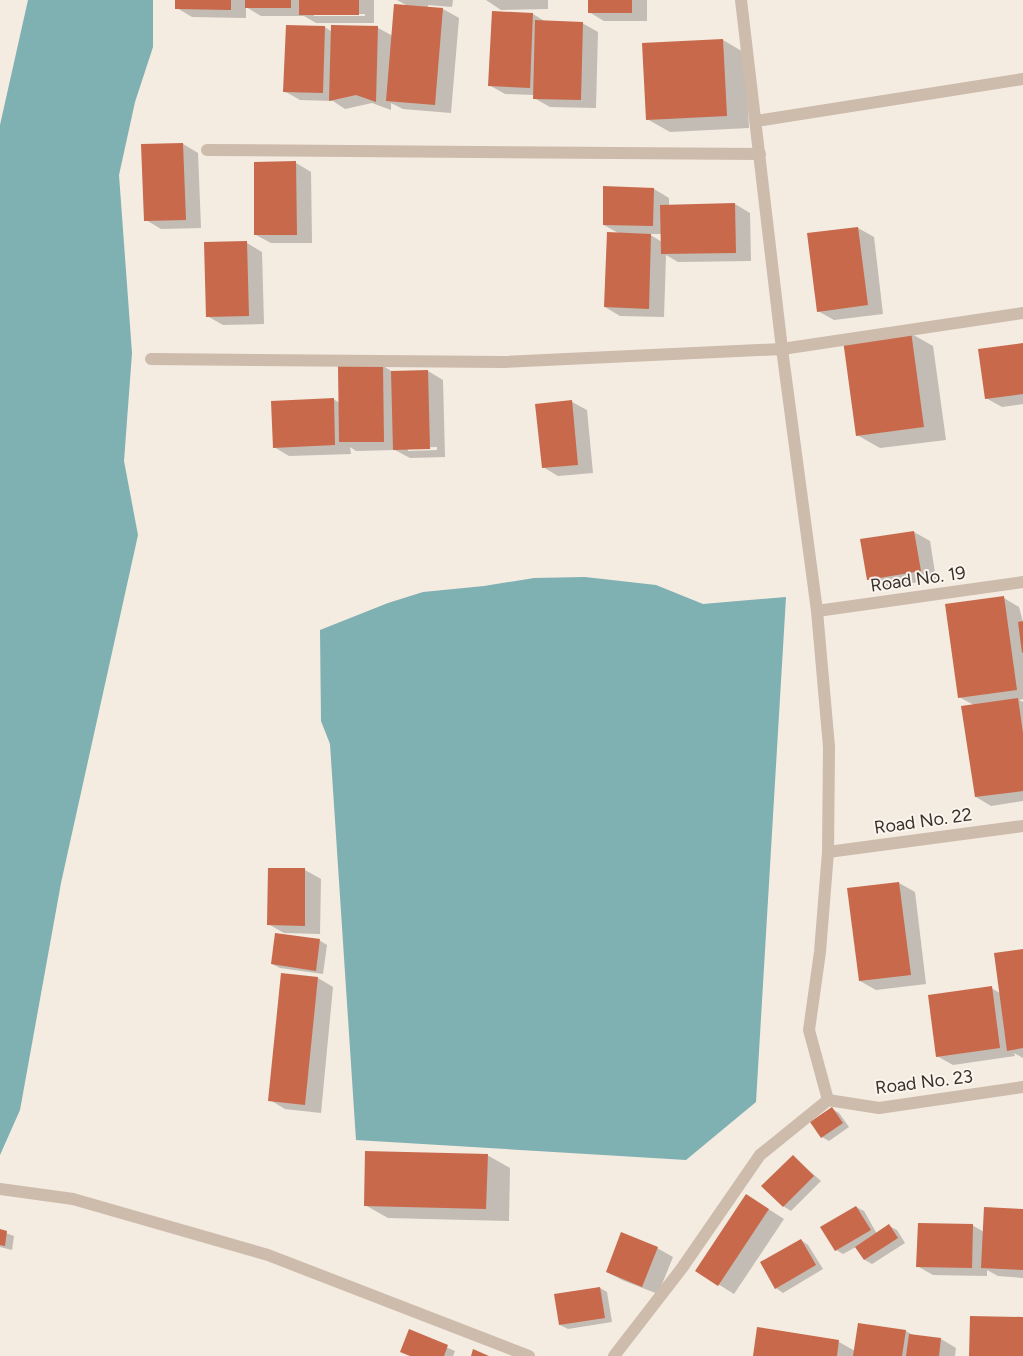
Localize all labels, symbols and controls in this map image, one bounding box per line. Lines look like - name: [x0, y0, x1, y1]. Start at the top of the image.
- street label: Road No. 19: [869, 561, 967, 597]
- street label: Road No. 22: [873, 803, 973, 839]
- street label: Road No. 23: [874, 1065, 974, 1099]

